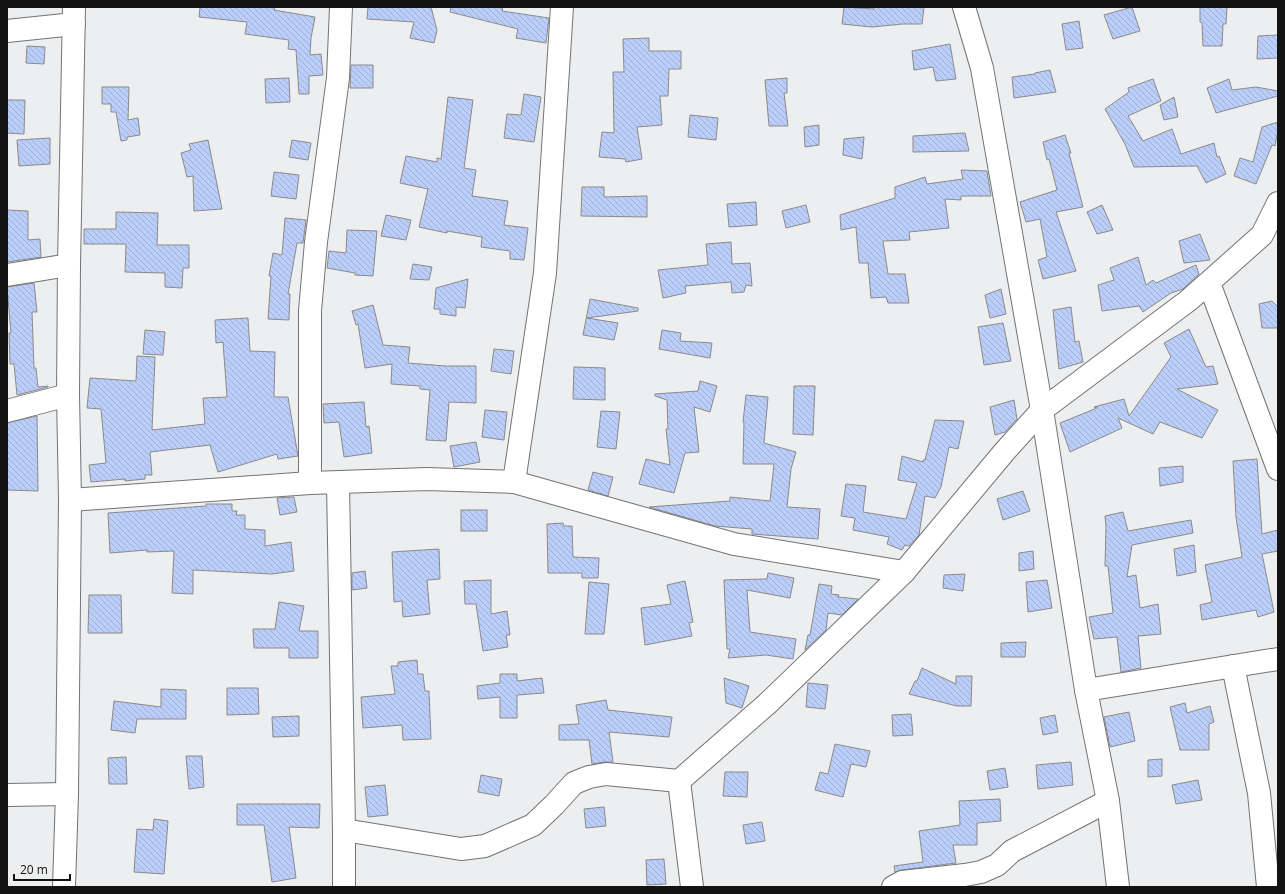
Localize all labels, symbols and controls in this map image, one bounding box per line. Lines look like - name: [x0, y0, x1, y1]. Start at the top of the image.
- scale bar: [14, 856, 70, 882]
- text: 20 m: [20, 861, 48, 878]

